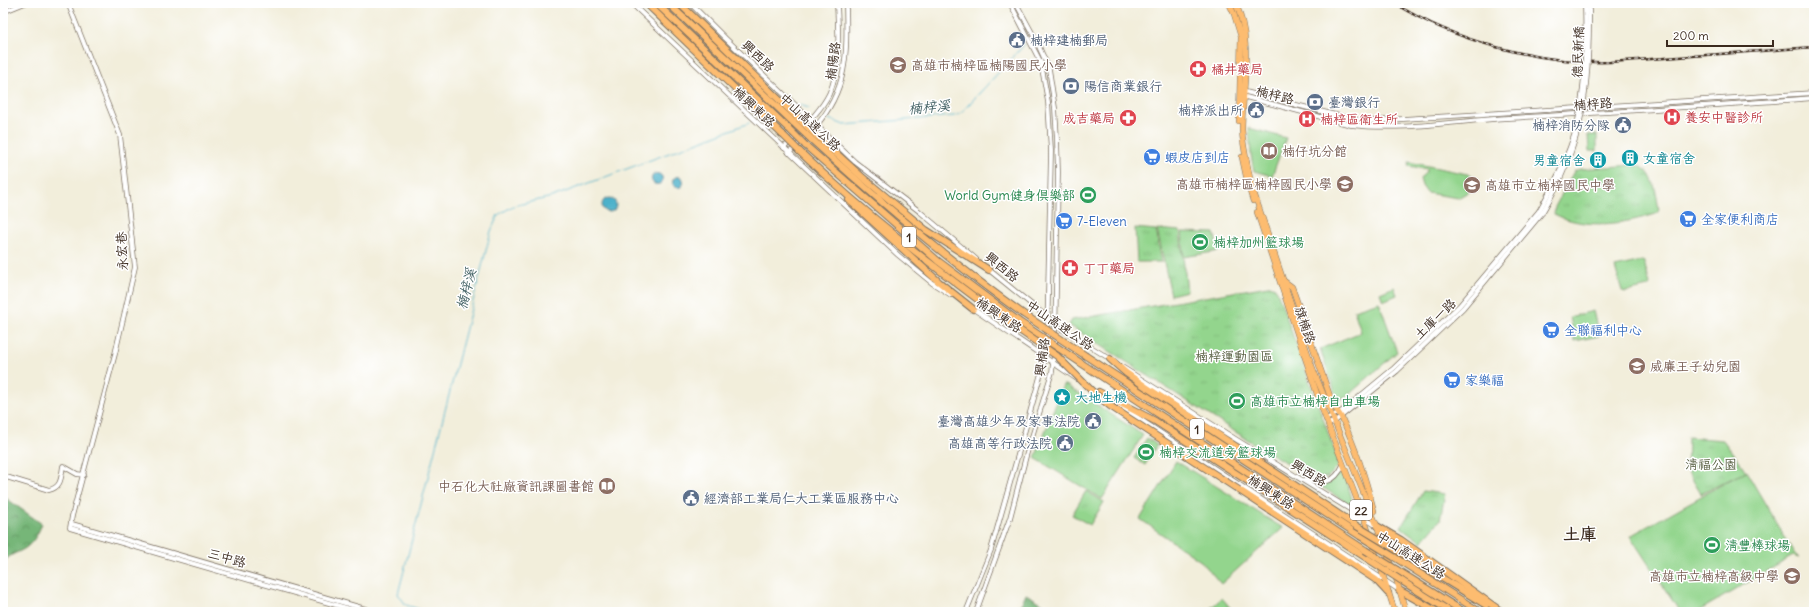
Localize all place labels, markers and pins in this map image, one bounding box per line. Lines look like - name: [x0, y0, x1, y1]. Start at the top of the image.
- public building icon: 楠梓建楠郵局: [1007, 30, 1027, 50]
- place label: 楠梓建楠郵局: [1030, 32, 1108, 49]
- school or university icon: 高雄市楠梓區楠陽國民小學: [888, 55, 908, 75]
- place label: 高雄市楠梓區楠陽國民小學: [911, 57, 1067, 74]
- pharmacy icon: 橘井藥局: [1188, 59, 1208, 79]
- place label: 橘井藥局: [1211, 61, 1263, 78]
- bank icon: 陽信商業銀行: [1061, 76, 1081, 96]
- place label: 陽信商業銀行: [1084, 78, 1162, 95]
- bank icon: 臺灣銀行: [1305, 92, 1325, 112]
- place label: 臺灣銀行: [1328, 94, 1380, 111]
- public building icon: 楠梓派出所: [1246, 100, 1266, 120]
- place label: 楠梓派出所: [1178, 102, 1243, 119]
- hospital icon: 養安中醫診所: [1662, 107, 1682, 127]
- pharmacy icon: 成吉藥局: [1118, 108, 1138, 128]
- hospital icon: 楠梓區衛生所: [1297, 109, 1317, 129]
- place label: 養安中醫診所: [1685, 109, 1763, 126]
- place label: 成吉藥局: [1063, 110, 1115, 127]
- place label: 楠梓區衛生所: [1320, 111, 1398, 128]
- public building icon: 楠梓消防分隊: [1613, 115, 1633, 135]
- place label: 楠梓消防分隊: [1532, 117, 1610, 134]
- library icon: 楠仔坑分館: [1259, 141, 1279, 161]
- place label: 楠仔坑分館: [1282, 143, 1347, 160]
- supermarket icon: 蝦皮店到店: [1142, 147, 1162, 167]
- building icon: 女童宿舍: [1620, 148, 1640, 168]
- place label: 蝦皮店到店: [1165, 149, 1230, 166]
- building icon: 男童宿舍: [1588, 150, 1608, 170]
- place label: 女童宿舍: [1643, 150, 1695, 167]
- place label: 男童宿舍: [1533, 152, 1585, 169]
- school or university icon: 高雄市楠梓區楠梓國民小學: [1335, 174, 1355, 194]
- school or university icon: 高雄市立楠梓國民中學: [1462, 175, 1482, 195]
- place label: 高雄市楠梓區楠梓國民小學: [1176, 176, 1332, 193]
- place label: 高雄市立楠梓國民中學: [1485, 177, 1615, 194]
- sports icon: World Gym健身俱樂部: [1078, 185, 1098, 205]
- place label: World Gym健身俱樂部: [944, 187, 1075, 204]
- supermarket icon: 全家便利商店: [1678, 209, 1698, 229]
- supermarket icon: 7-Eleven: [1054, 211, 1074, 231]
- place label: 全家便利商店: [1701, 211, 1779, 228]
- place label: 7-Eleven: [1077, 213, 1127, 230]
- sports icon: 楠梓加州籃球場: [1190, 232, 1210, 252]
- place label: 楠梓加州籃球場: [1213, 234, 1304, 251]
- pharmacy icon: 丁丁藥局: [1060, 258, 1080, 278]
- place label: 丁丁藥局: [1083, 260, 1135, 277]
- supermarket icon: 全聯福利中心: [1541, 320, 1561, 340]
- place label: 全聯福利中心: [1564, 322, 1642, 339]
- school or university icon: 威廉王子幼兒園: [1627, 356, 1647, 376]
- place label: 威廉王子幼兒園: [1650, 358, 1741, 375]
- supermarket icon: 家樂福: [1442, 370, 1462, 390]
- place label: 家樂福: [1465, 372, 1504, 389]
- place icon: 大地生機: [1052, 387, 1072, 407]
- place label: 大地生機: [1075, 389, 1127, 406]
- sports icon: 高雄市立楠梓自由車場: [1227, 391, 1247, 411]
- place label: 高雄市立楠梓自由車場: [1250, 393, 1380, 410]
- public building icon: 臺灣高雄少年及家事法院: [1083, 411, 1103, 431]
- place label: 臺灣高雄少年及家事法院: [937, 413, 1080, 430]
- public building icon: 高雄高等行政法院: [1055, 433, 1075, 453]
- place label: 高雄高等行政法院: [948, 435, 1052, 452]
- sports icon: 楠梓交流道旁籃球場: [1136, 442, 1156, 462]
- place label: 楠梓交流道旁籃球場: [1159, 444, 1276, 461]
- library icon: 中石化大社廠資訊課圖書館: [597, 476, 617, 496]
- place label: 中石化大社廠資訊課圖書館: [438, 478, 594, 495]
- public building icon: 經濟部工業局仁大工業區服務中心: [681, 488, 701, 508]
- place label: 經濟部工業局仁大工業區服務中心: [704, 490, 899, 507]
- sports icon: 清豐棒球場: [1702, 535, 1722, 555]
- place label: 清豐棒球場: [1725, 537, 1790, 554]
- school or university icon: 高雄市立楠梓高級中學: [1782, 566, 1802, 586]
- place label: 高雄市立楠梓高級中學: [1649, 568, 1779, 585]

